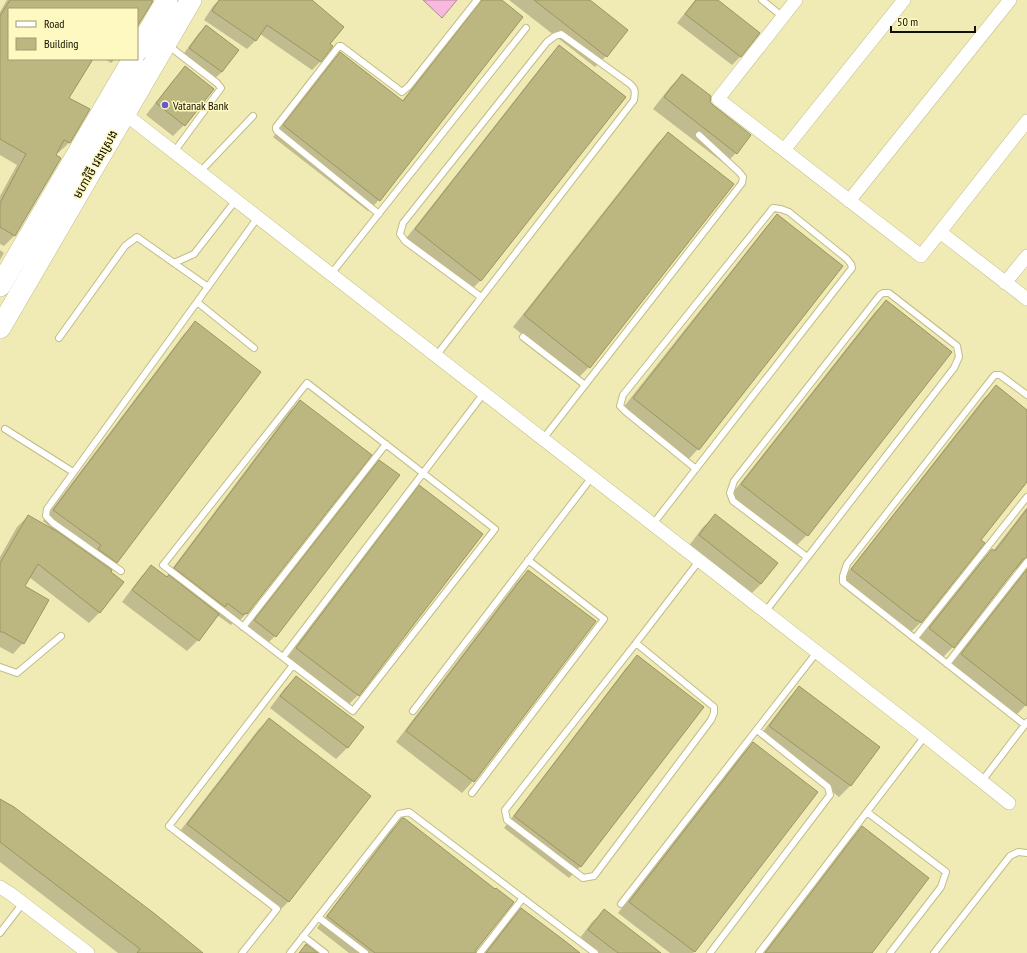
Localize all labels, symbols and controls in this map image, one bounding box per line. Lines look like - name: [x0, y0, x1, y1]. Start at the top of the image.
- legend: [8, 8, 138, 60]
- scale bar: [891, 8, 975, 34]
- text: 50 m: [897, 14, 918, 29]
- text: Road: [44, 16, 64, 31]
- text: Building: [44, 36, 79, 51]
- place label: Vatanak Bank: [172, 98, 229, 113]
- marker: Vatanak Bank: [160, 100, 170, 110]
- street label: មហាវិថី វេងស្រេង: [69, 127, 121, 201]

